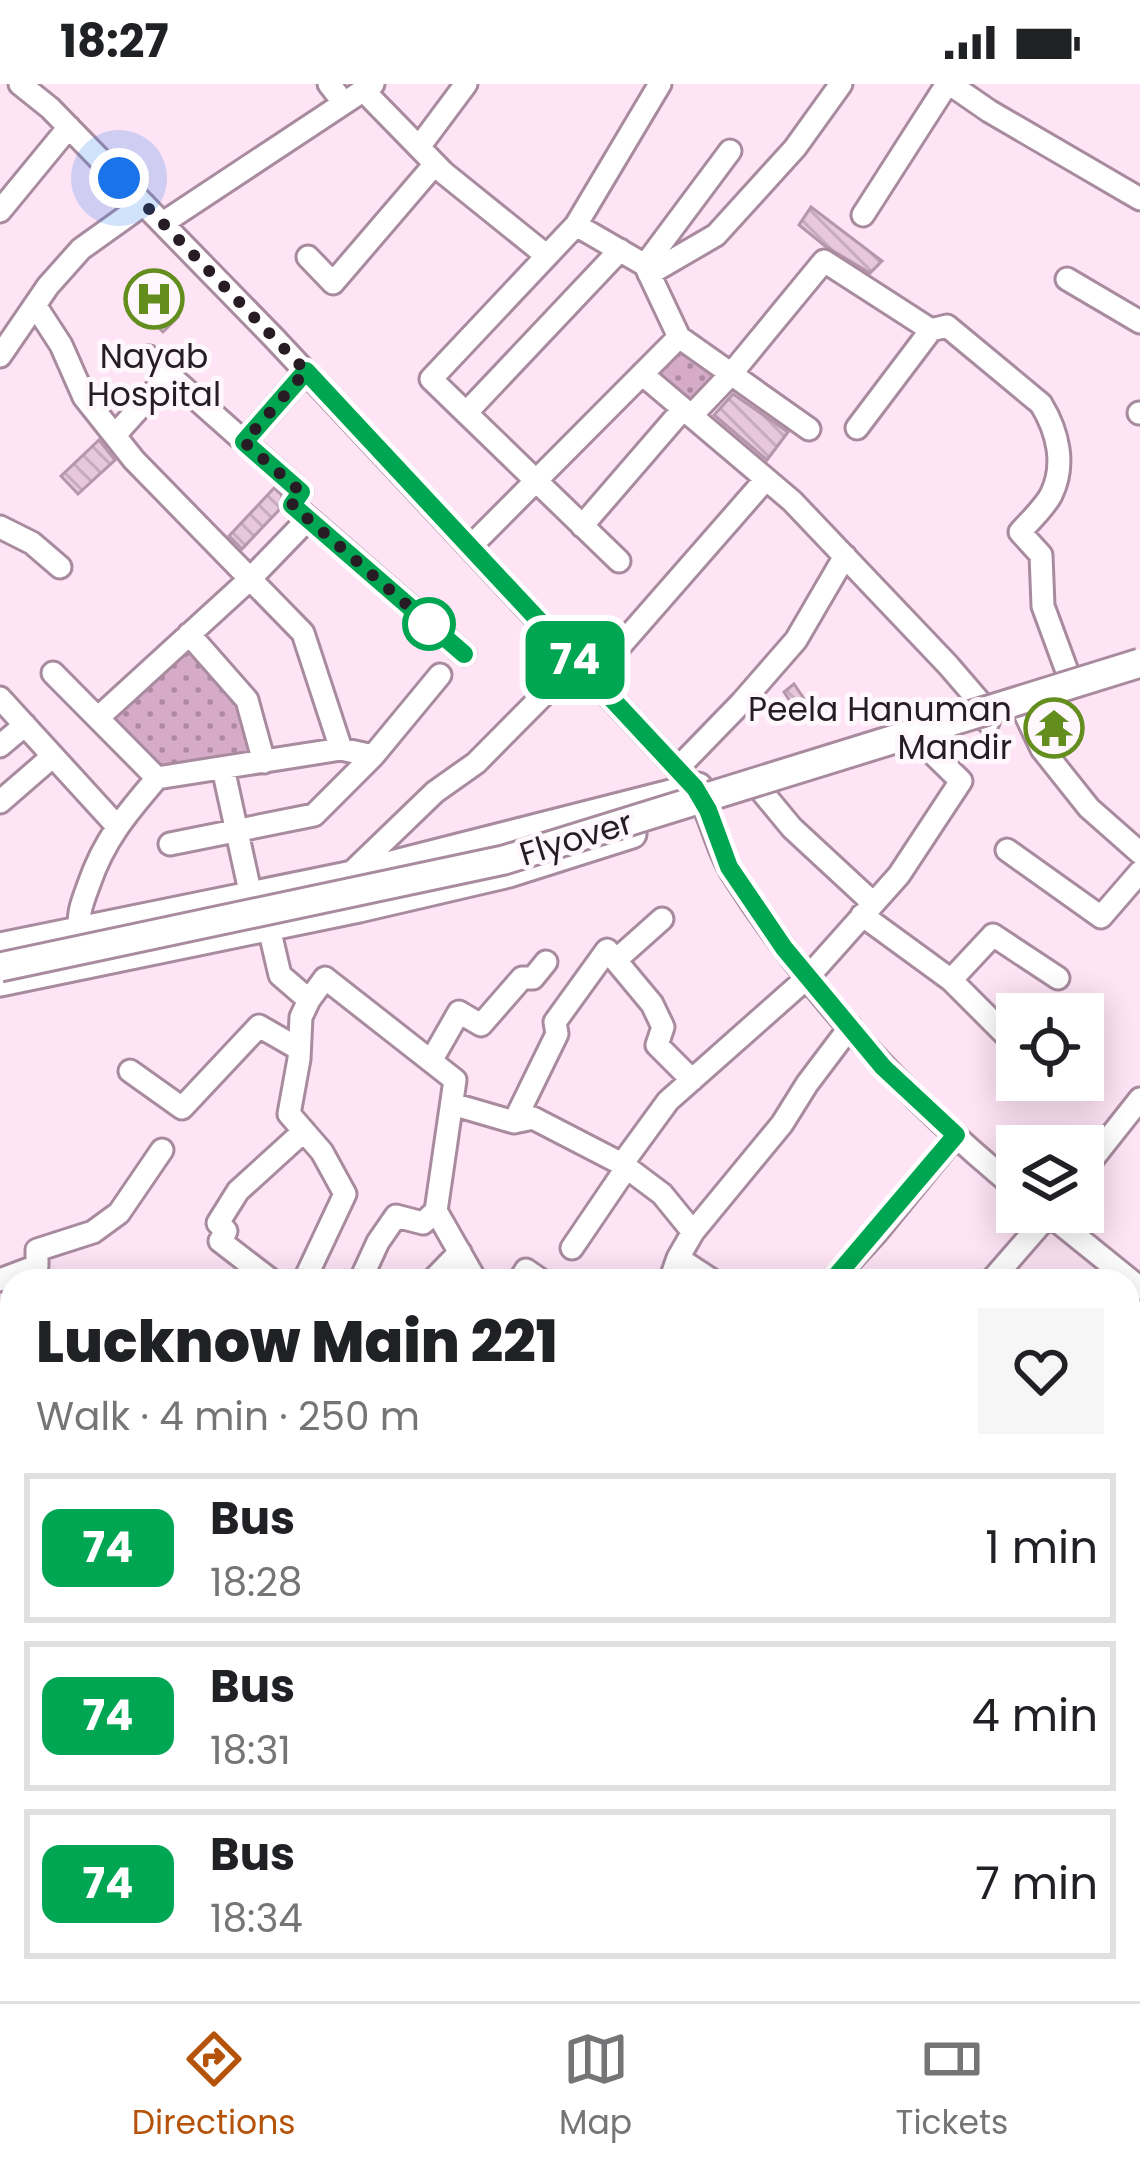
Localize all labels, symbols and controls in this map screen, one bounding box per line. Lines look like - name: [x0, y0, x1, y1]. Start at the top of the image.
- text: 18:27: [60, 10, 169, 73]
- your location: [89, 148, 149, 208]
- hospital icon: Nayab Hospital: [123, 268, 185, 330]
- place label: Nayab Hospital: [87, 333, 221, 418]
- unlabelled marker: [404, 599, 454, 649]
- line badge: 74: [521, 621, 629, 699]
- text: 74: [550, 630, 600, 689]
- place label: Peela Hanuman Mandir: [748, 686, 1012, 771]
- temple icon: Peela Hanuman Mandir: [1023, 697, 1085, 759]
- street label: Flyover: [514, 799, 638, 877]
- map controls: [996, 993, 1104, 1233]
- button: locate: [996, 993, 1104, 1101]
- button: layers: [996, 1125, 1104, 1233]
- text: Lucknow Main 221: [36, 1302, 558, 1382]
- button: heart: [978, 1308, 1104, 1434]
- text: Walk · 4 min · 250 m: [36, 1389, 420, 1444]
- text: Bus: [210, 1487, 295, 1550]
- text: 1 min: [985, 1516, 1098, 1579]
- text: 74: [83, 1518, 133, 1577]
- text: 18:28: [210, 1555, 302, 1610]
- text: Bus: [210, 1655, 295, 1718]
- text: 4 min: [971, 1684, 1098, 1747]
- text: 74: [83, 1686, 133, 1745]
- text: 18:31: [210, 1723, 291, 1778]
- text: Bus: [210, 1823, 295, 1886]
- text: 7 min: [975, 1852, 1098, 1915]
- text: 74: [83, 1854, 133, 1913]
- text: 18:34: [210, 1891, 303, 1946]
- tab: Directions: [132, 2026, 296, 2148]
- tab: Map: [559, 2026, 632, 2148]
- tab: Tickets: [896, 2026, 1008, 2148]

